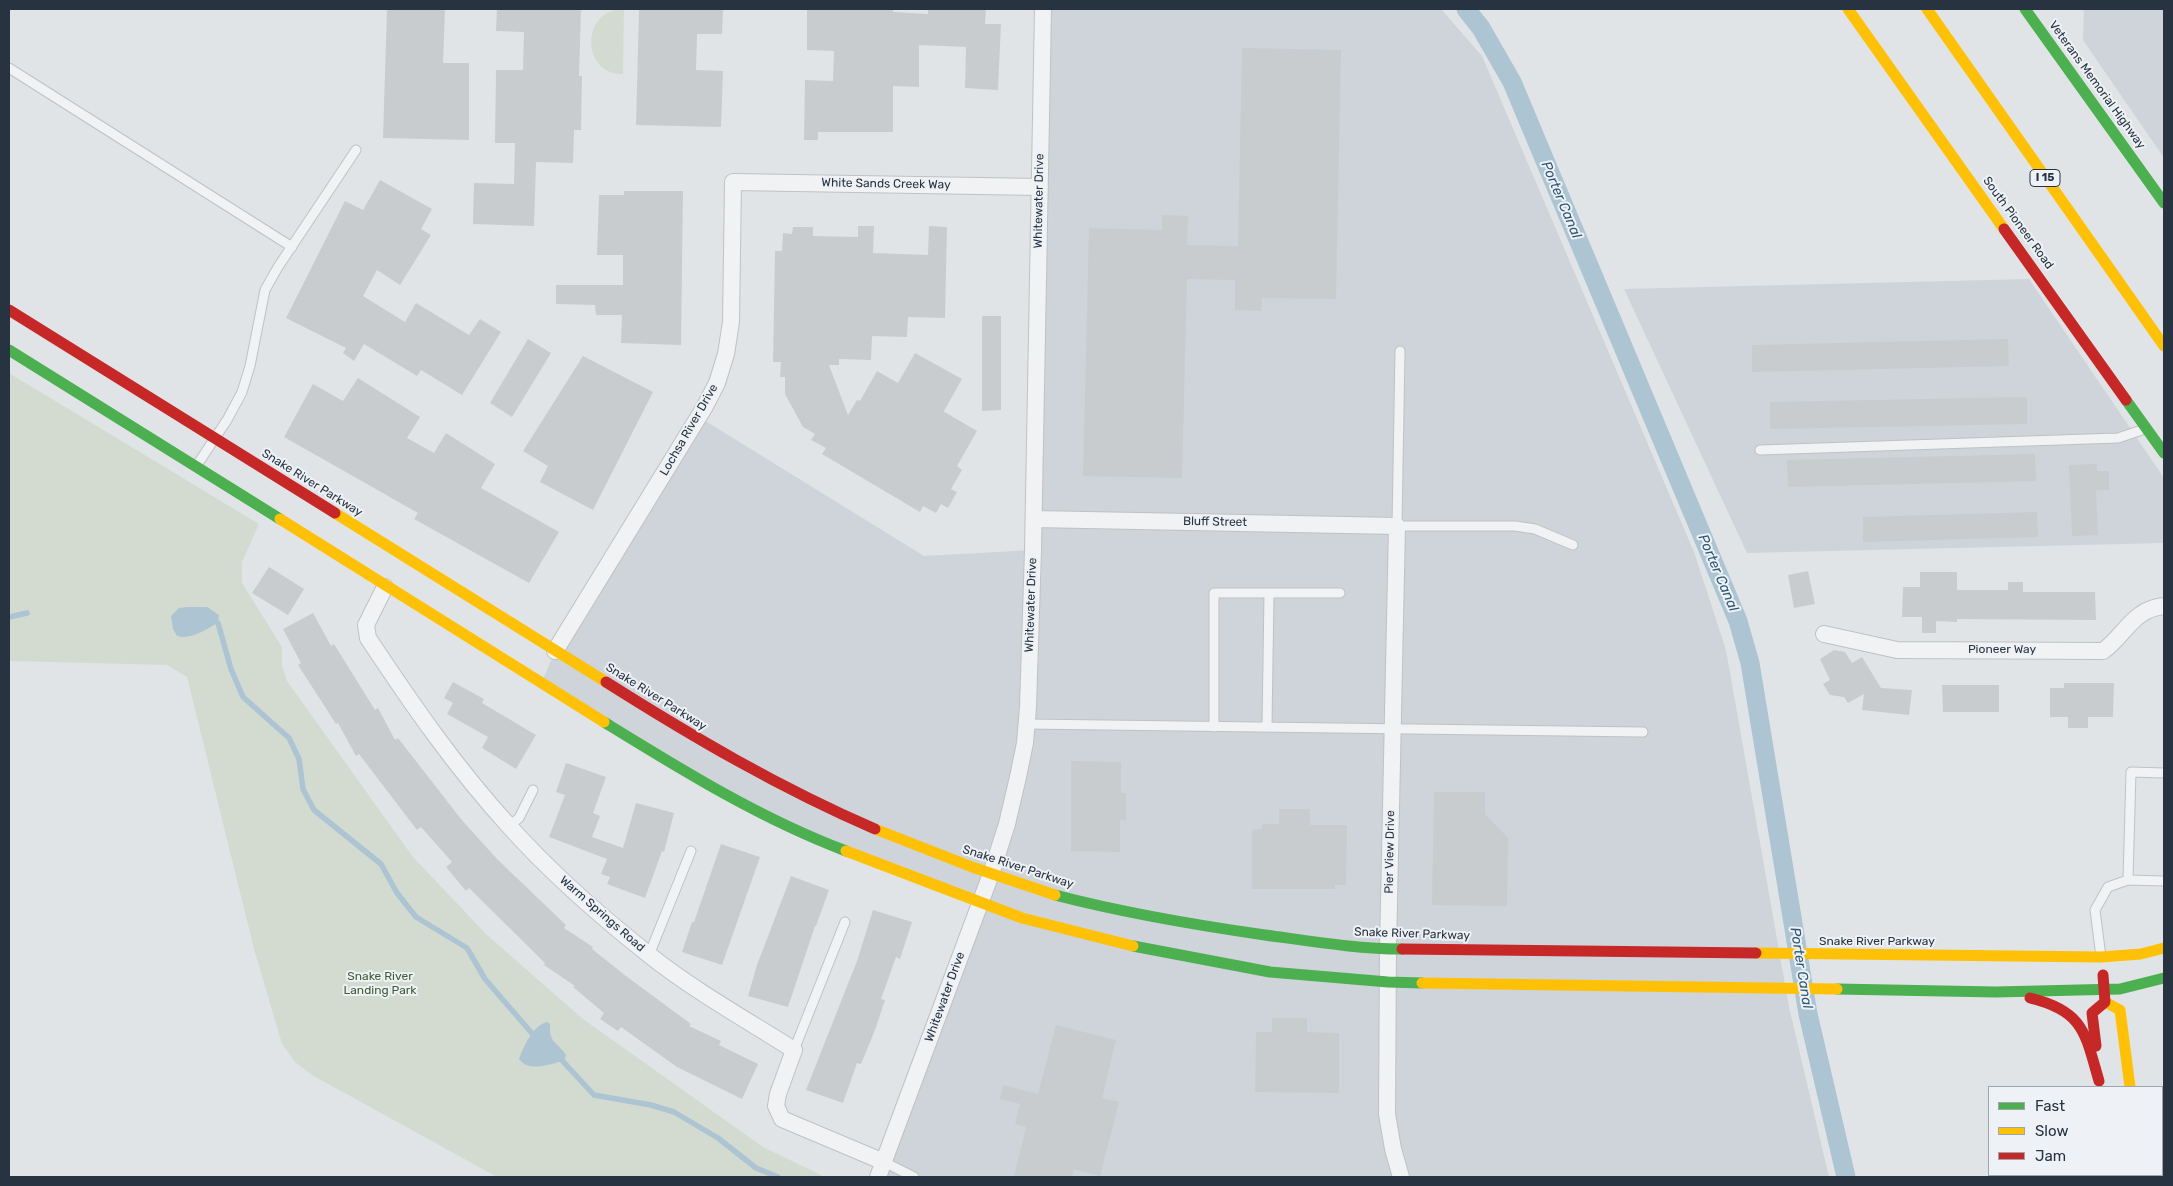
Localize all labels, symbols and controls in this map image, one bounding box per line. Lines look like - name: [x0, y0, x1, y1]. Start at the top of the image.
- street label: Veterans Memorial Highway: [2046, 18, 2148, 152]
- street label: Whitewater Drive: [1031, 153, 1047, 249]
- water label: Porter Canal: [1537, 159, 1585, 241]
- road number: I 15: [2030, 170, 2060, 187]
- street label: South Pioneer Road: [1980, 174, 2056, 272]
- street label: White Sands Creek Way: [821, 176, 951, 192]
- street label: Lochsa River Drive: [657, 382, 721, 478]
- street label: Snake River Parkway: [259, 446, 365, 520]
- street label: Bluff Street: [1183, 514, 1247, 530]
- water label: Porter Canal: [1694, 532, 1742, 614]
- street label: Whitewater Drive: [1022, 557, 1040, 653]
- street label: Pioneer Way: [1968, 643, 2036, 657]
- street label: Snake River Parkway: [603, 660, 709, 734]
- street label: Pier View Drive: [1382, 810, 1398, 894]
- street label: Snake River Parkway: [961, 842, 1075, 892]
- street label: Warm Springs Road: [556, 873, 648, 955]
- street label: Snake River Parkway: [1354, 925, 1470, 943]
- water label: Porter Canal: [1786, 926, 1816, 1010]
- street label: Snake River Parkway: [1819, 935, 1935, 949]
- street label: Whitewater Drive: [922, 950, 968, 1044]
- park label: Snake River Landing Park: [343, 970, 417, 998]
- legend: [1988, 1086, 2163, 1176]
- text: Fast: [2035, 1097, 2065, 1115]
- text: Slow: [2035, 1122, 2068, 1140]
- text: Jam: [2035, 1147, 2066, 1165]

